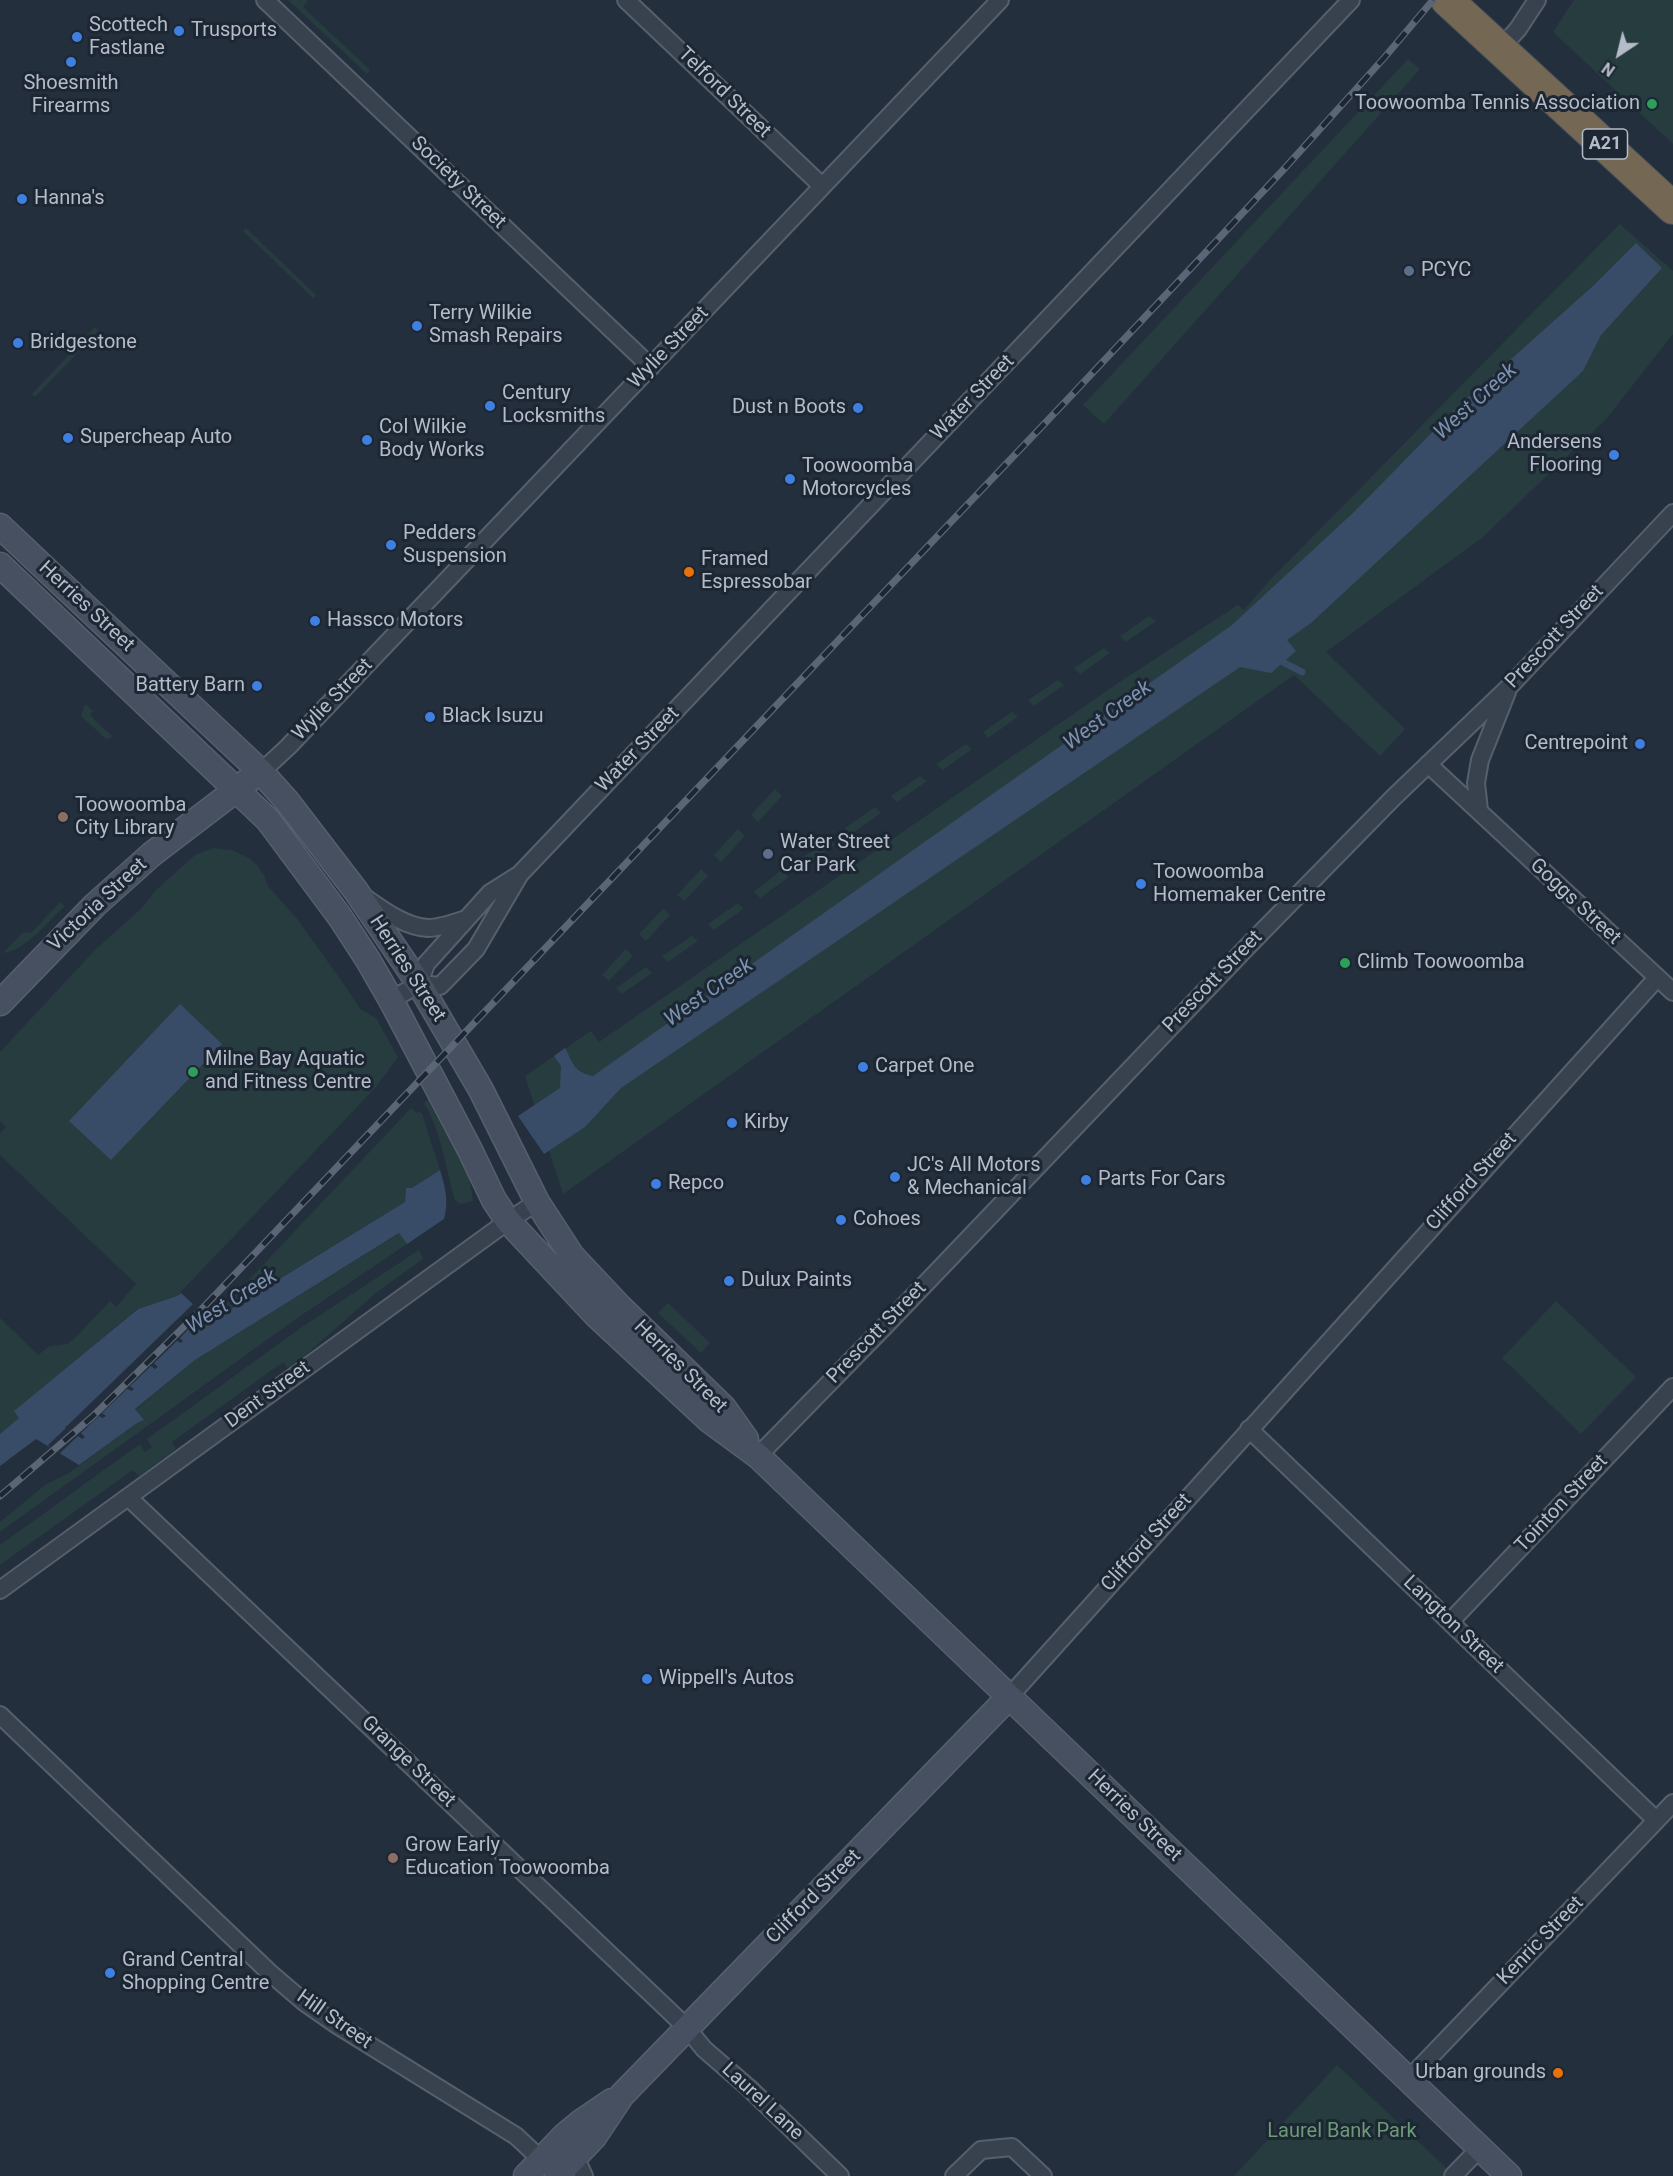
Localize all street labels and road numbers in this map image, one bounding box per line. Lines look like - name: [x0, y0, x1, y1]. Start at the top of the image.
- street label: Telford Street: [672, 43, 776, 143]
- road number: A21: [1582, 129, 1628, 159]
- street label: Society Street: [405, 132, 511, 234]
- street label: Wylie Street: [624, 302, 714, 394]
- street label: Water Street: [926, 350, 1020, 446]
- street label: Herries Street: [33, 557, 139, 657]
- street label: Prescott Street: [1501, 580, 1609, 694]
- street label: Wylie Street: [288, 654, 378, 746]
- street label: Water Street: [591, 702, 685, 798]
- street label: Victoria Street: [44, 853, 152, 957]
- street label: Goggs Street: [1525, 854, 1625, 950]
- street label: Herries Street: [364, 911, 450, 1027]
- street label: Prescott Street: [1158, 926, 1268, 1038]
- street label: Clifford Street: [1422, 1128, 1522, 1236]
- street label: Prescott Street: [822, 1277, 932, 1389]
- street label: Herries Street: [628, 1315, 732, 1419]
- street label: Dent Street: [221, 1356, 315, 1434]
- street label: Tointon Street: [1511, 1450, 1613, 1558]
- street label: Clifford Street: [1097, 1489, 1197, 1597]
- street label: Langton Street: [1398, 1571, 1508, 1679]
- street label: Grange Street: [356, 1711, 460, 1813]
- street label: Herries Street: [1082, 1765, 1186, 1867]
- street label: Clifford Street: [762, 1845, 866, 1949]
- street label: Kenric Street: [1493, 1892, 1589, 1990]
- street label: Hill Street: [292, 1985, 376, 2055]
- street label: Laurel Lane: [716, 2058, 808, 2146]

